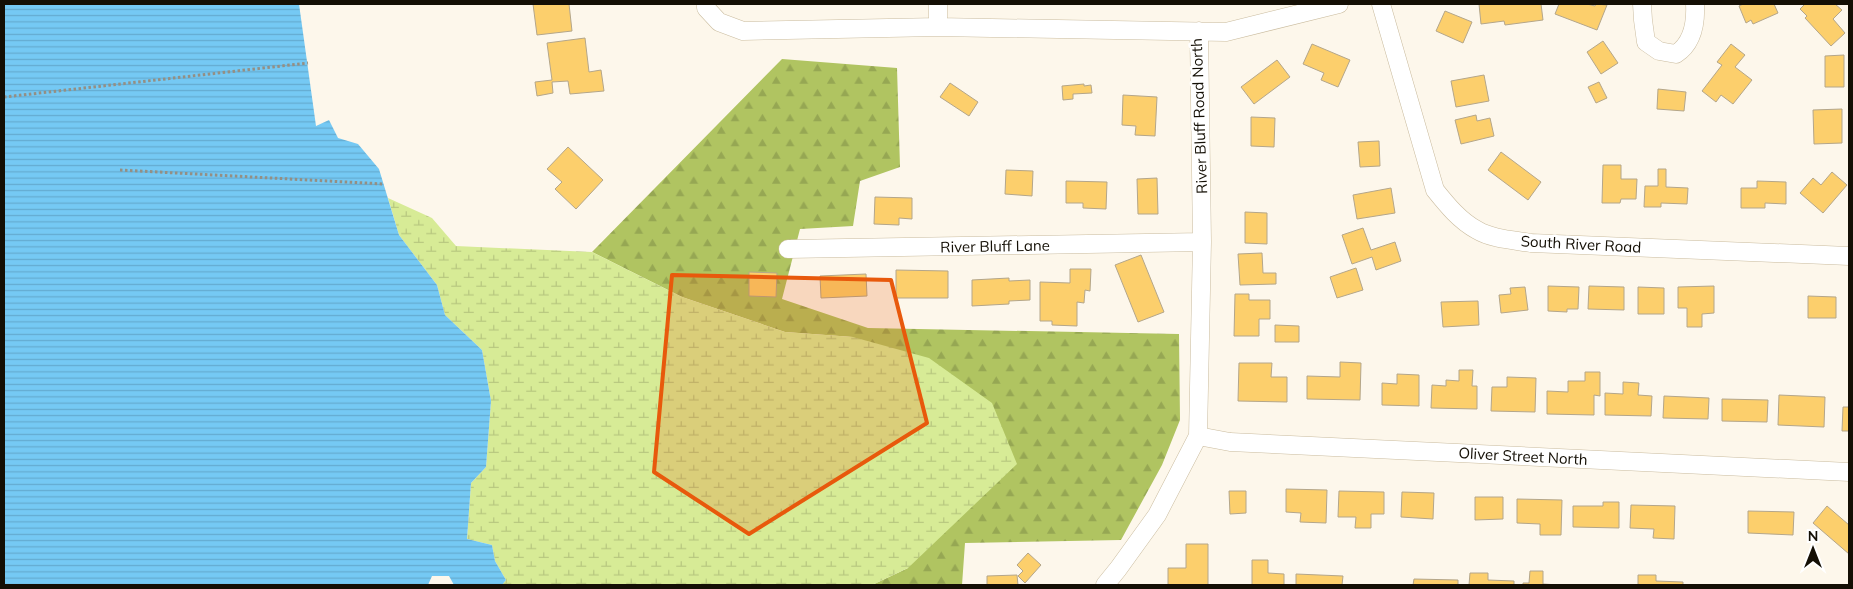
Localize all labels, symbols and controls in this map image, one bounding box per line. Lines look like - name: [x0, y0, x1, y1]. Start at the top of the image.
- street label: River Bluff Road North: [1187, 38, 1211, 194]
- street label: South River Road: [1520, 231, 1642, 257]
- street label: River Bluff Lane: [940, 236, 1050, 256]
- street label: Oliver Street North: [1458, 443, 1588, 469]
- north arrow: [1788, 524, 1838, 574]
- text: N: [1808, 527, 1818, 545]

